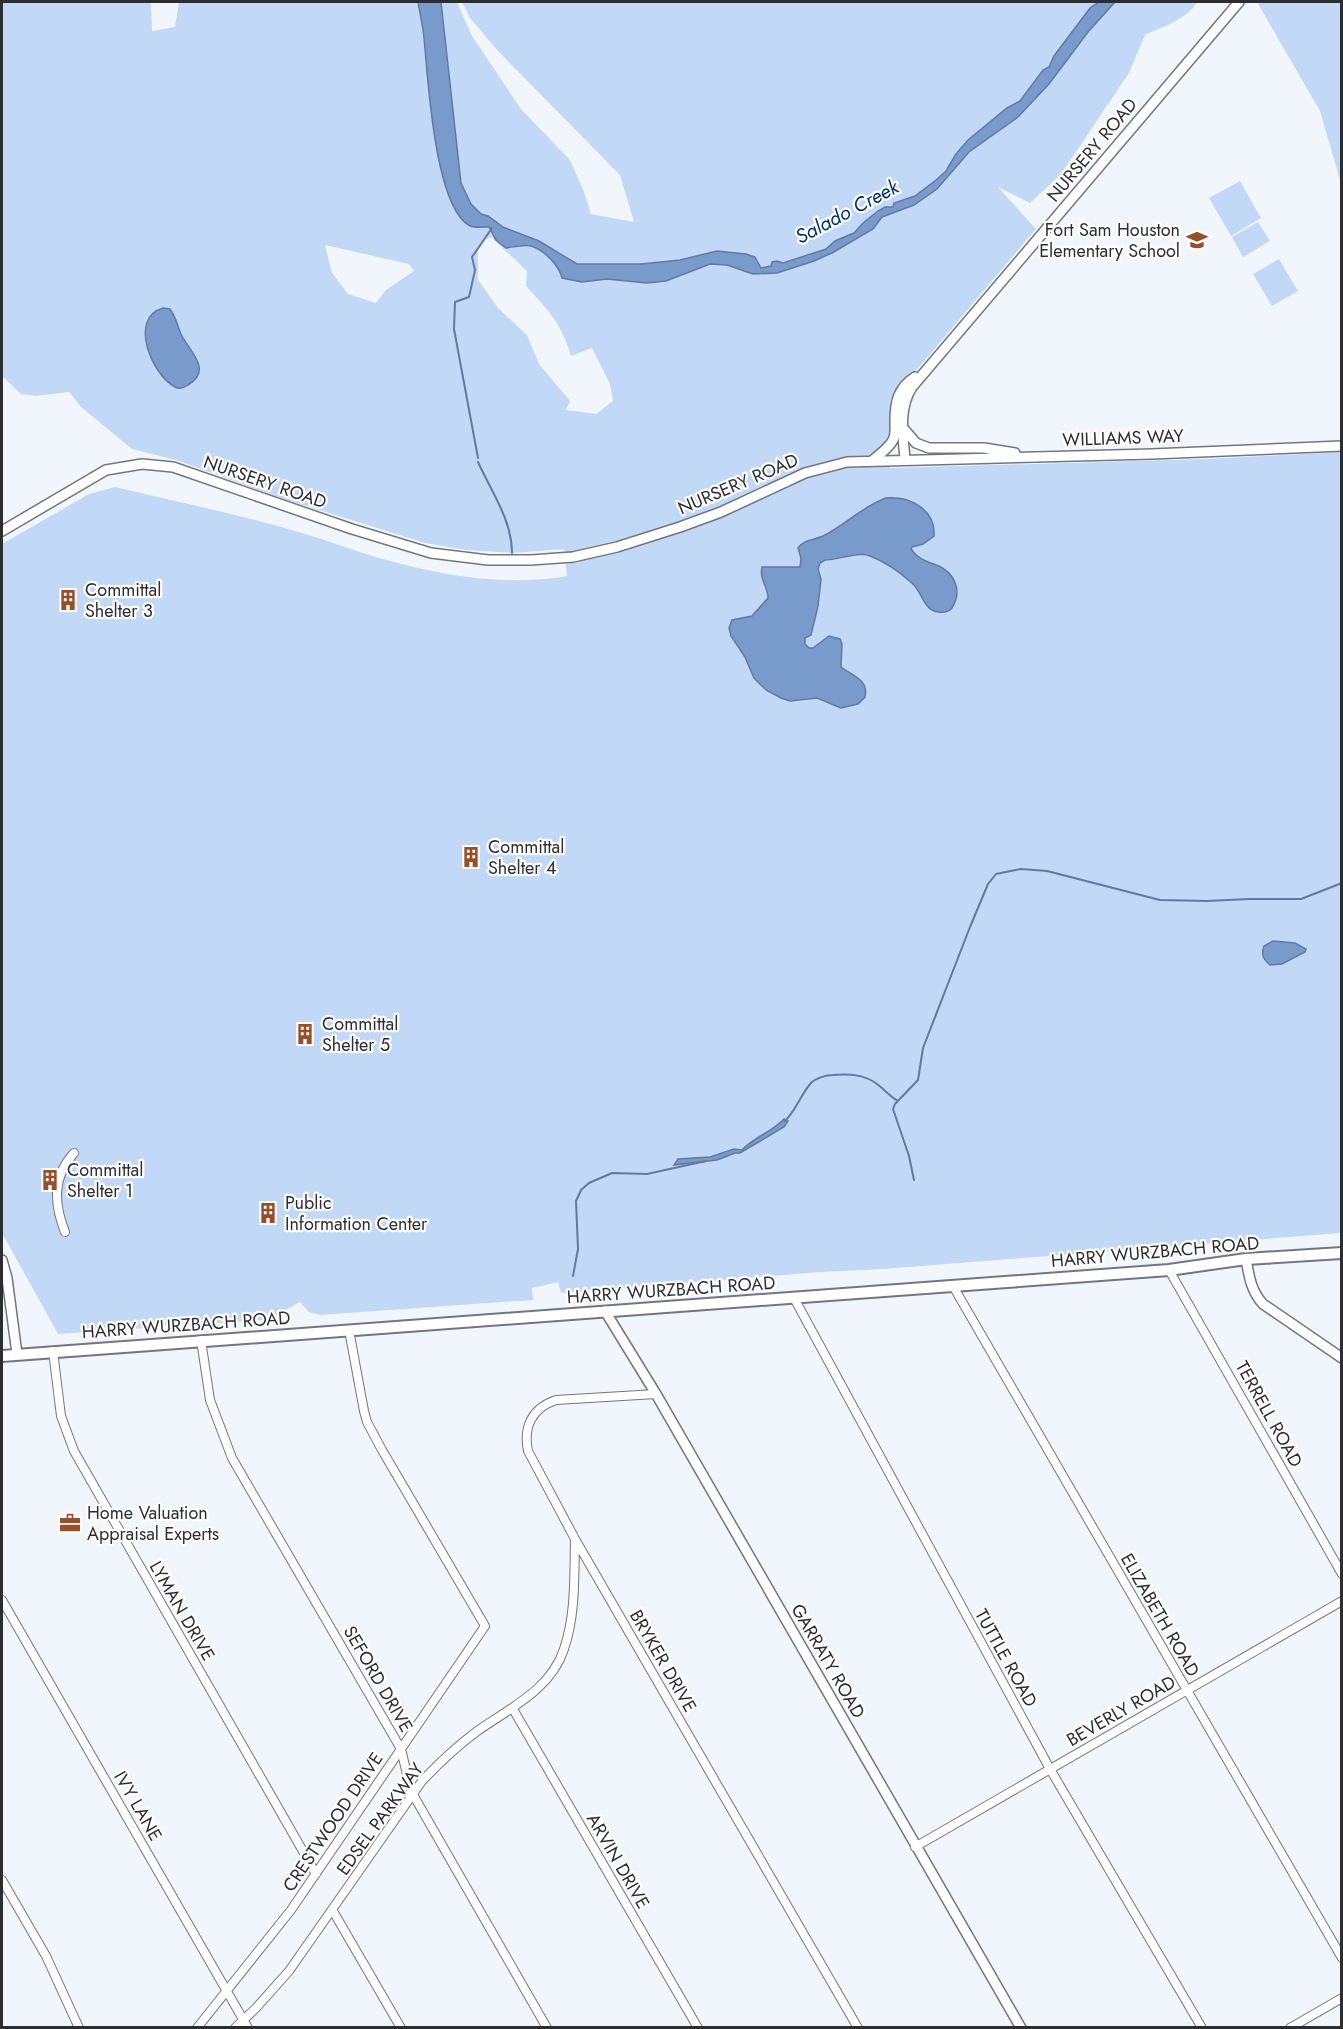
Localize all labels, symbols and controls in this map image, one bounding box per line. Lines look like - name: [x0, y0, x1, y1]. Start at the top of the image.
- street label: NURSERY ROAD: [1041, 92, 1143, 208]
- water label: Salado Creek: [790, 172, 905, 251]
- place label: Fort Sam Houston Elementary School: [1039, 217, 1180, 264]
- school or university icon: Fort Sam Houston Elementary School: [1185, 228, 1209, 252]
- street label: WILLIAMS WAY: [1062, 423, 1185, 453]
- street label: NURSERY ROAD: [674, 447, 802, 521]
- street label: NURSERY ROAD: [200, 449, 330, 515]
- place label: Committal Shelter 3: [85, 577, 161, 624]
- building icon: Committal Shelter 3: [56, 588, 80, 612]
- place label: Committal Shelter 4: [488, 834, 564, 881]
- building icon: Committal Shelter 4: [459, 845, 483, 869]
- place label: Committal Shelter 5: [322, 1011, 398, 1058]
- building icon: Committal Shelter 5: [293, 1022, 317, 1046]
- place label: Committal Shelter 1: [67, 1157, 143, 1204]
- building icon: Committal Shelter 1: [38, 1168, 62, 1192]
- place label: Public Information Center: [285, 1190, 428, 1237]
- building icon: Public Information Center: [256, 1201, 280, 1225]
- street label: HARRY WURZBACH ROAD: [1050, 1230, 1260, 1274]
- street label: HARRY WURZBACH ROAD: [566, 1270, 776, 1310]
- street label: HARRY WURZBACH ROAD: [81, 1305, 291, 1345]
- street label: TERRELL ROAD: [1229, 1356, 1309, 1472]
- place label: Home Valuation Appraisal Experts: [87, 1500, 219, 1547]
- office icon: Home Valuation Appraisal Experts: [58, 1511, 82, 1535]
- street label: ELIZABETH ROAD: [1114, 1548, 1206, 1682]
- street label: LYMAN DRIVE: [143, 1556, 221, 1666]
- street label: GARRATY ROAD: [785, 1599, 871, 1723]
- street label: TUTTLE ROAD: [968, 1604, 1044, 1712]
- street label: BRYKER DRIVE: [623, 1605, 703, 1717]
- street label: SEFORD DRIVE: [337, 1621, 419, 1737]
- street label: BEVERLY ROAD: [1062, 1669, 1180, 1753]
- street label: CRESTWOOD DRIVE: [277, 1747, 389, 1897]
- street label: EDSEL PARKWAY: [330, 1757, 430, 1881]
- street label: IVY LANE: [108, 1766, 168, 1846]
- street label: ARVIN DRIVE: [580, 1809, 656, 1913]

